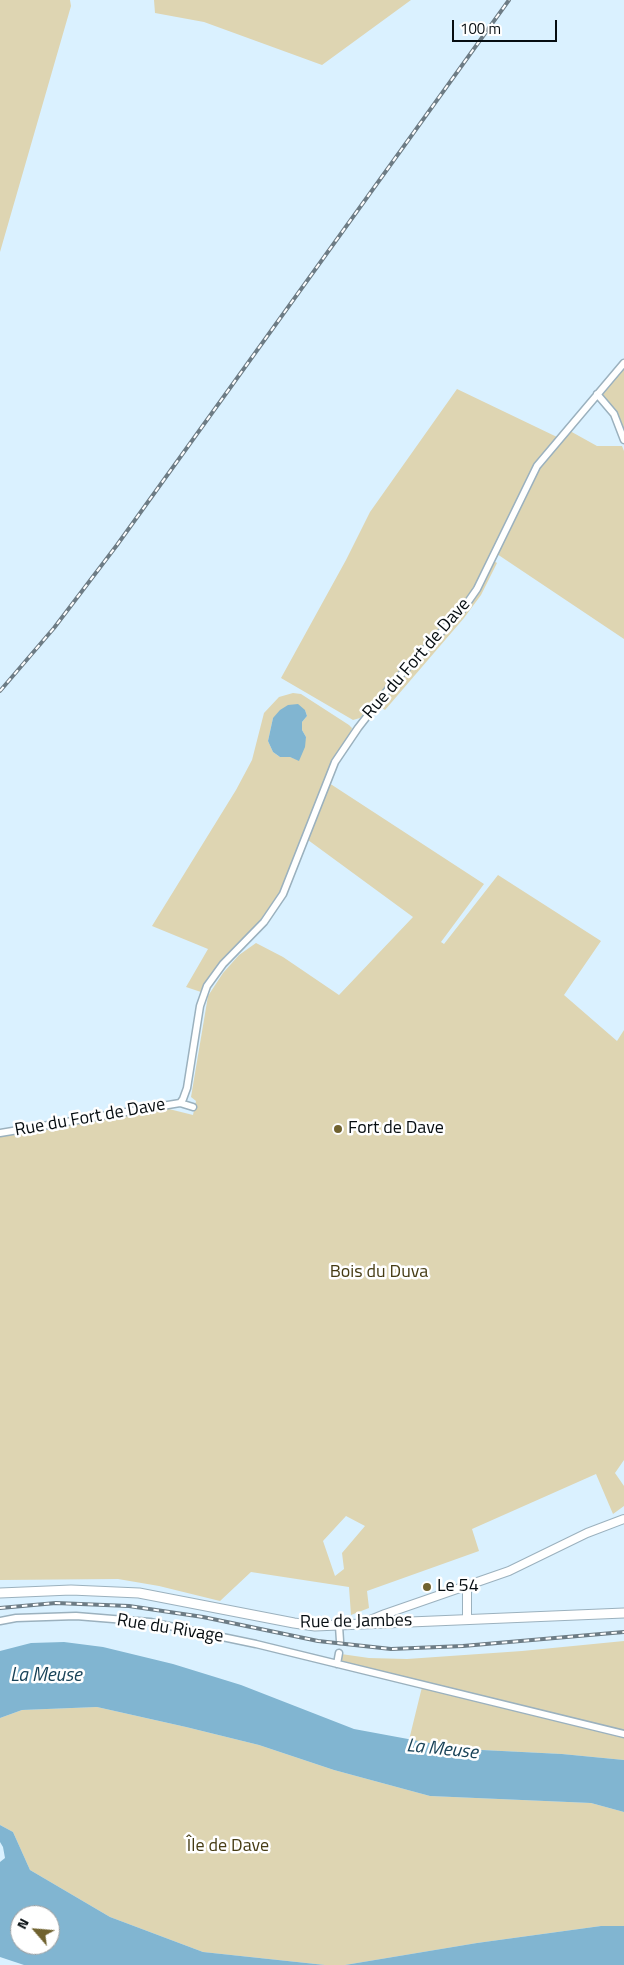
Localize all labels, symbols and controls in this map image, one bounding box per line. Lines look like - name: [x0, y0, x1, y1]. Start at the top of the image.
- scale bar: [454, 10, 559, 42]
- text: 100 m: [460, 17, 501, 40]
- street label: Rue du Fort de Dave: [359, 594, 475, 724]
- street label: Rue du Fort de Dave: [13, 1094, 167, 1142]
- place label: Fort de Dave: [348, 1118, 444, 1140]
- marker: Fort de Dave: [332, 1123, 344, 1135]
- park label: Bois du Duva: [330, 1262, 428, 1284]
- place label: Le 54: [437, 1576, 479, 1598]
- marker: Le 54: [421, 1581, 433, 1593]
- street label: Rue du Rivage: [115, 1610, 225, 1648]
- street label: Rue de Jambes: [300, 1610, 412, 1634]
- water label: La Meuse: [10, 1665, 82, 1687]
- water label: La Meuse: [405, 1735, 479, 1765]
- park label: Île de Dave: [187, 1836, 269, 1858]
- north arrow: [10, 1905, 60, 1955]
- text: N: [11, 1914, 34, 1933]

